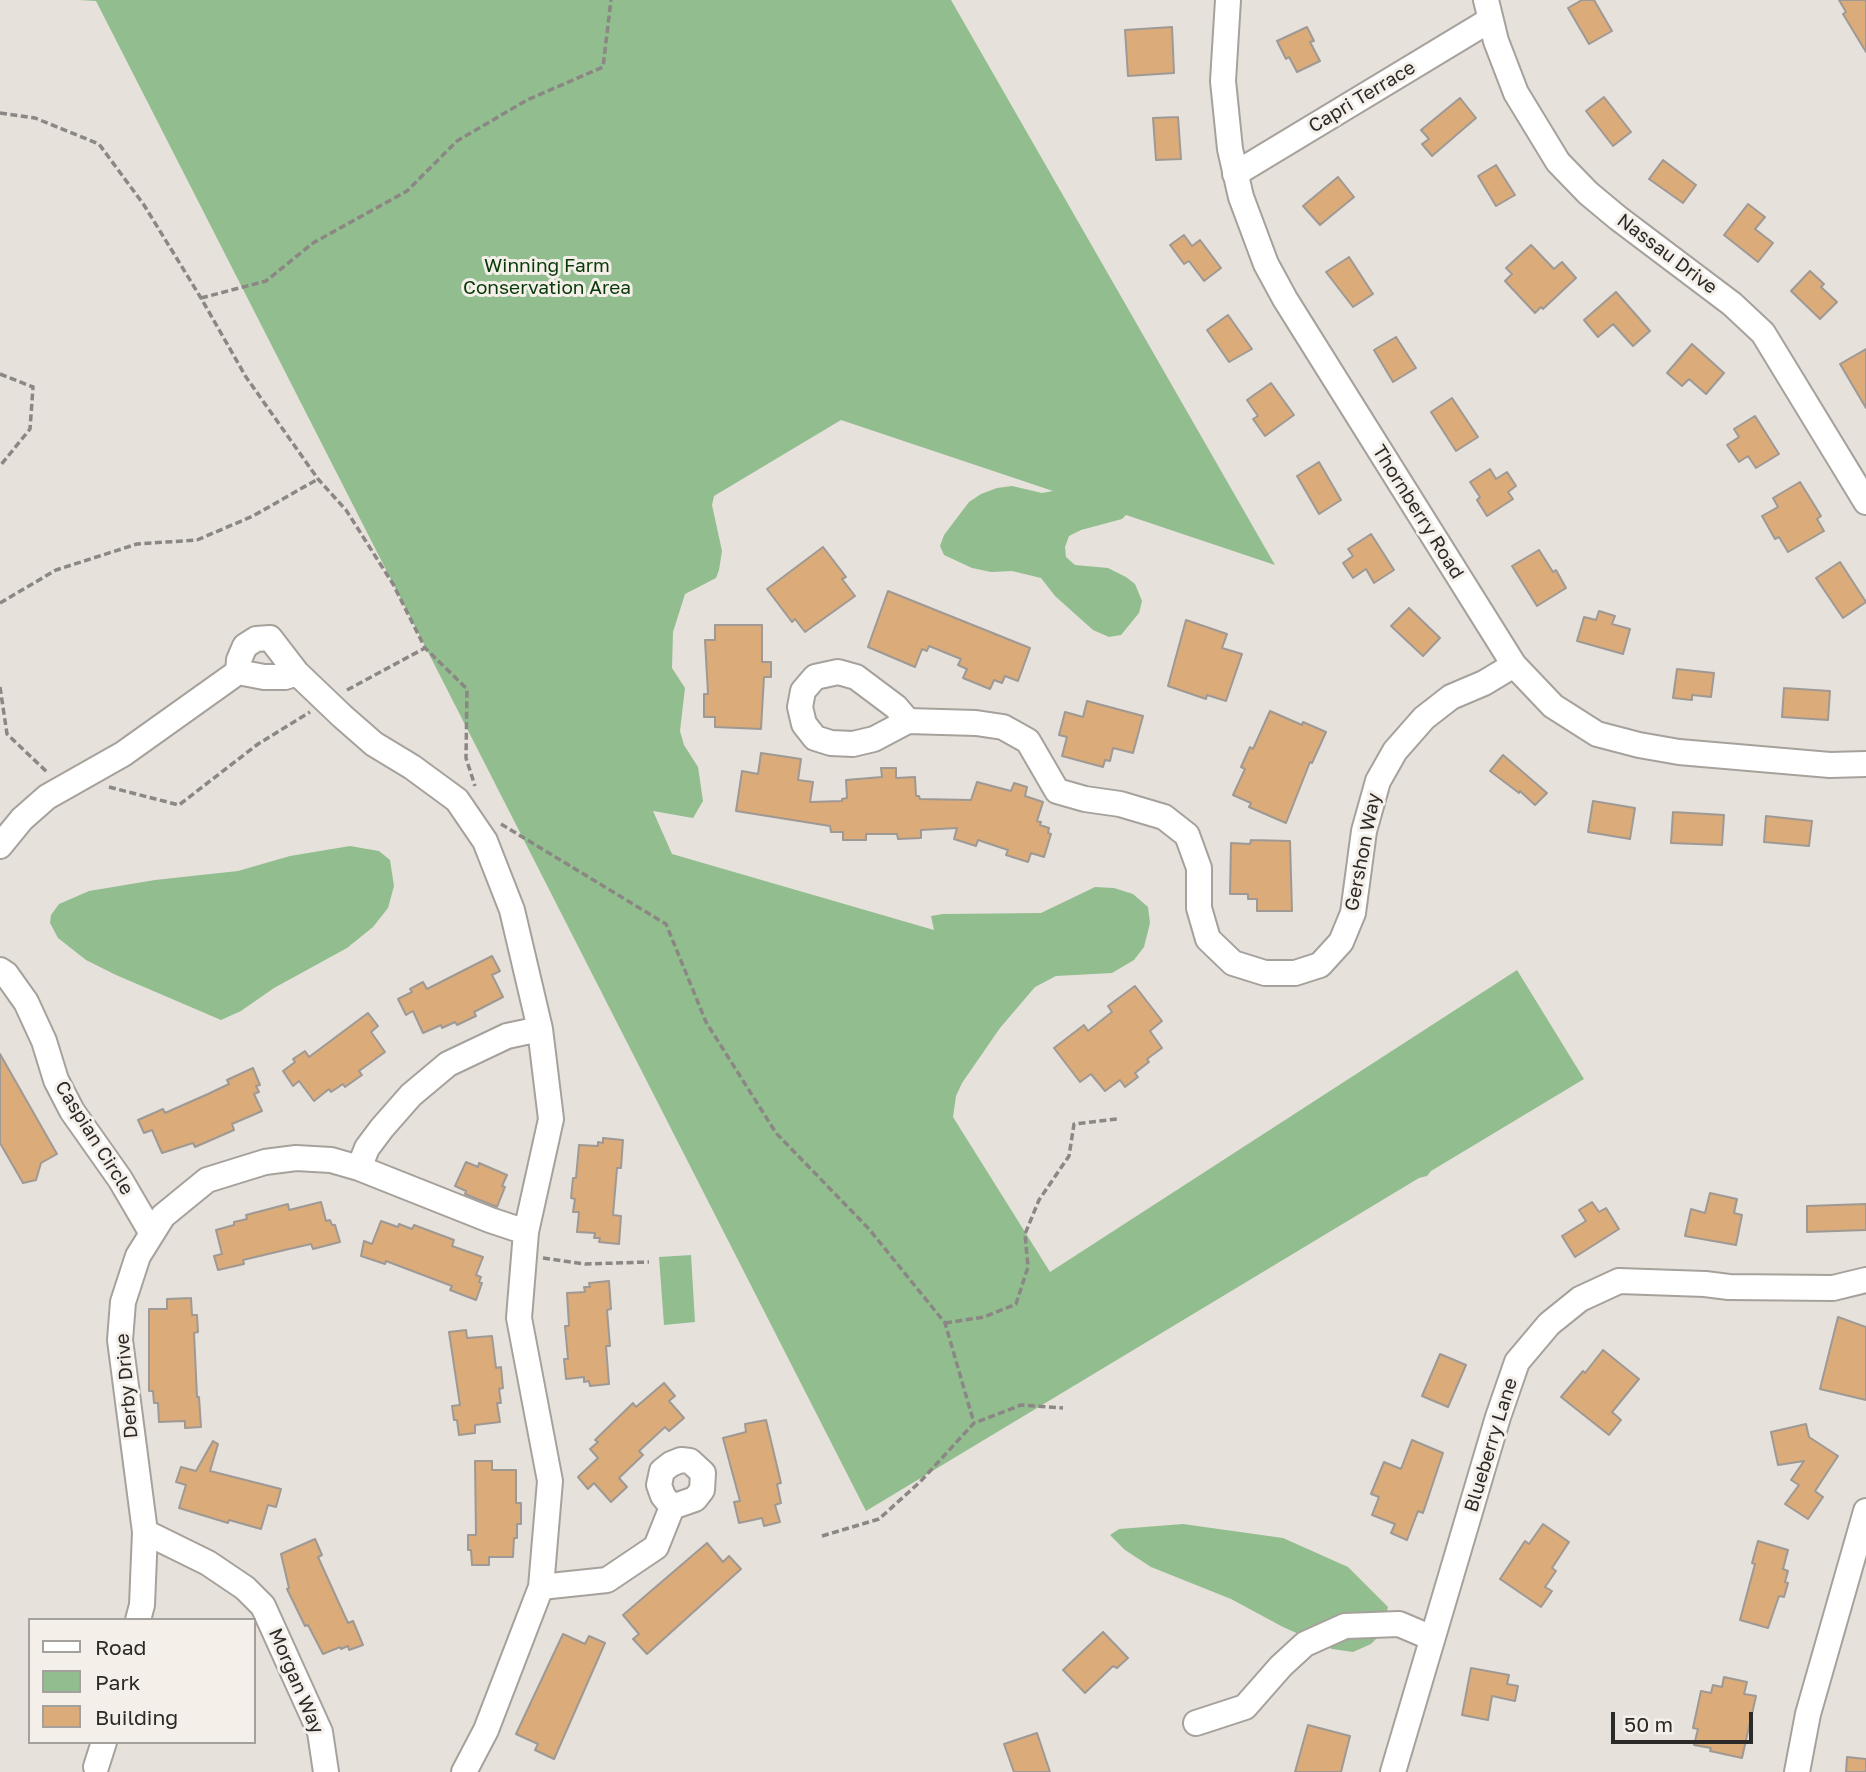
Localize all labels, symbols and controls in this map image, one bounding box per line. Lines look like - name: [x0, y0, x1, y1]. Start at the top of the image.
- street label: Capri Terrace: [1305, 56, 1419, 138]
- street label: Nassau Drive: [1612, 209, 1722, 299]
- park label: Winning Farm Conservation Area: [463, 255, 631, 299]
- street label: Thornberry Road: [1368, 441, 1468, 583]
- street label: Gershon Way: [1340, 791, 1386, 913]
- street label: Caspian Circle: [50, 1077, 138, 1199]
- street label: Derby Drive: [111, 1332, 143, 1440]
- street label: Blueberry Lane: [1460, 1375, 1522, 1515]
- legend: [28, 1618, 256, 1744]
- street label: Morgan Way: [264, 1625, 328, 1737]
- text: Road: [95, 1634, 146, 1660]
- text: Park: [95, 1669, 140, 1695]
- scale bar: [1614, 1698, 1756, 1742]
- text: Building: [95, 1704, 178, 1730]
- text: 50 m: [1624, 1711, 1673, 1737]

